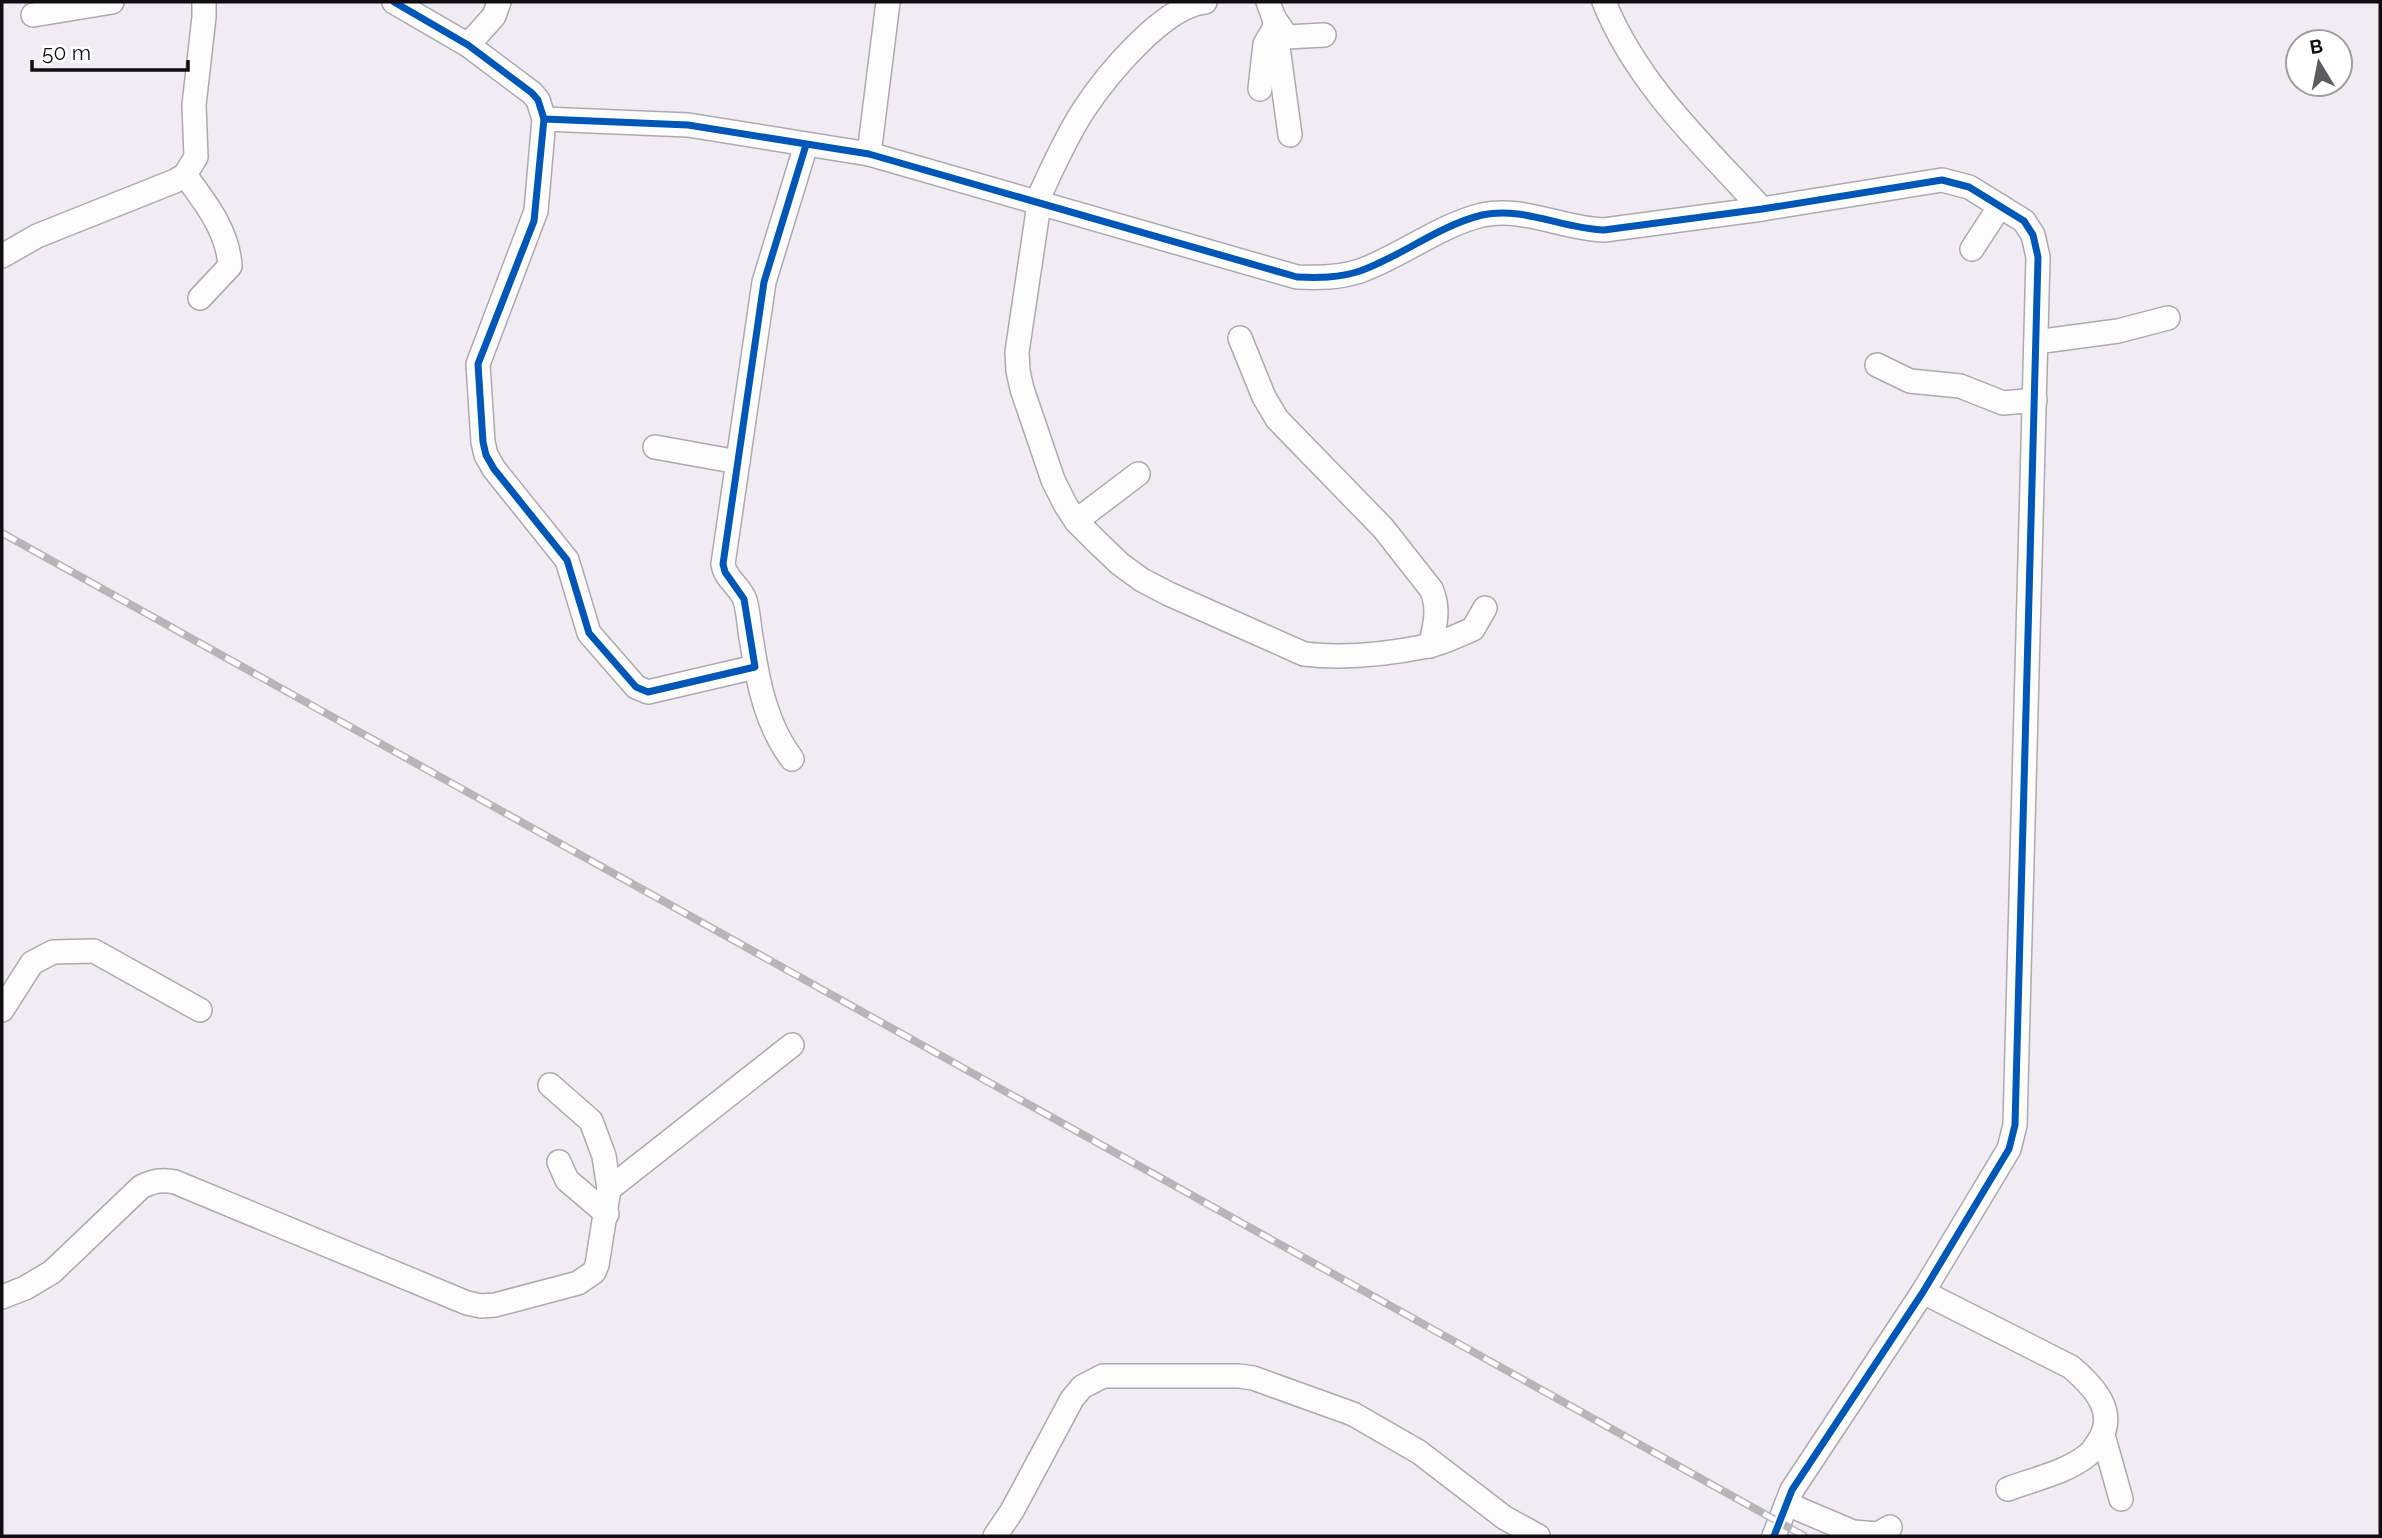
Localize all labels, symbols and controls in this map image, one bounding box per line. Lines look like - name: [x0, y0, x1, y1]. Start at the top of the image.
- scale bar: [32, 28, 187, 72]
- north arrow: [2284, 28, 2354, 98]
- text: B: [2308, 34, 2324, 58]
- text: 50 m: [42, 40, 91, 65]

